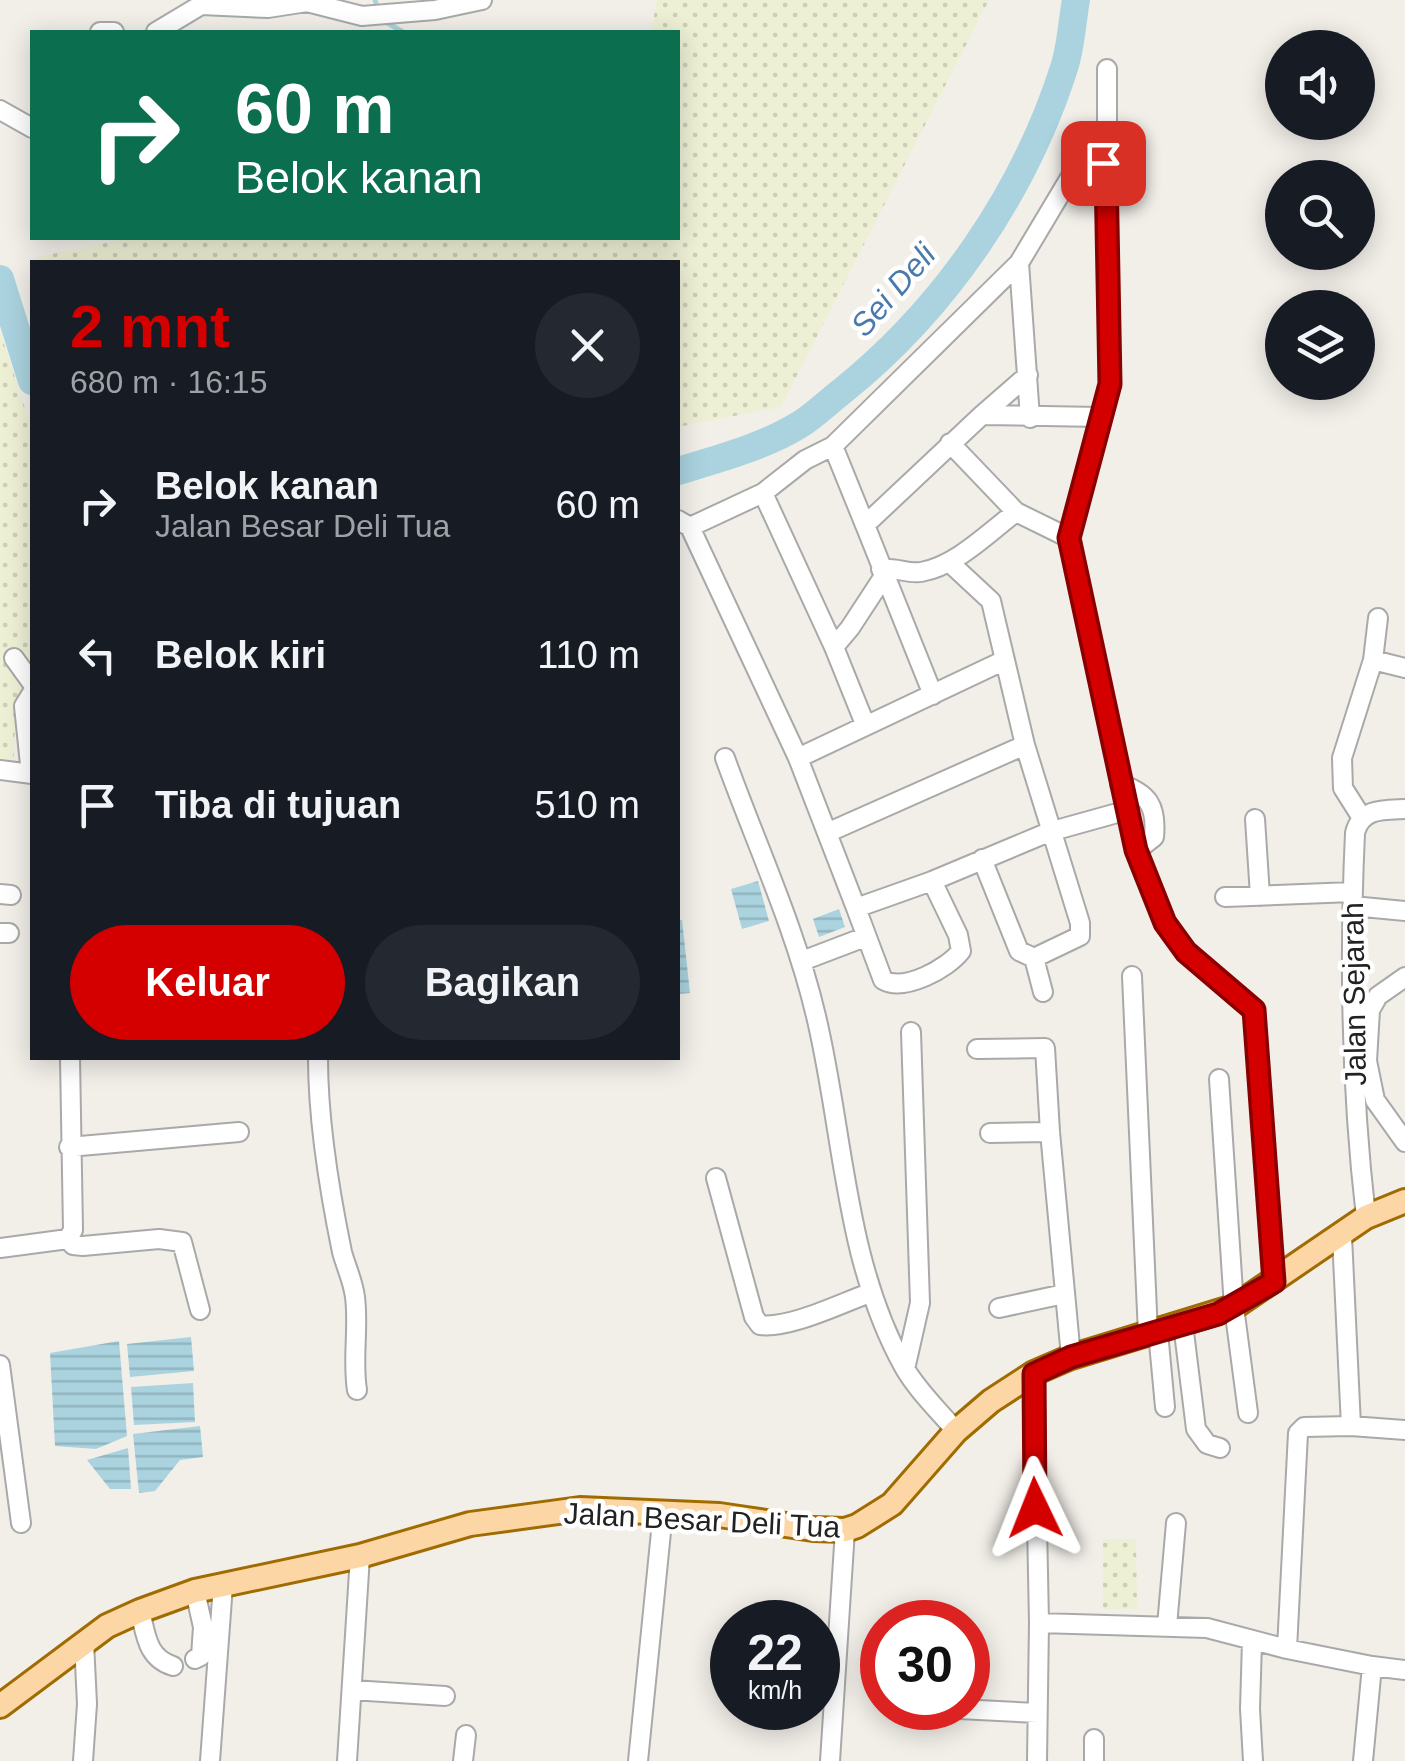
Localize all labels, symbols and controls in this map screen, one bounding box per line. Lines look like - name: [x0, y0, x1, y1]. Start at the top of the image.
- map controls: [1265, 30, 1375, 400]
- button: sound: [1265, 30, 1375, 140]
- icon: right: [70, 70, 200, 200]
- text: 60 m: [235, 70, 395, 148]
- pin: [1061, 121, 1146, 206]
- icon: arrive: [1076, 136, 1131, 191]
- text: Belok kanan: [235, 152, 483, 203]
- button: search: [1265, 160, 1375, 270]
- water label: Sei Deli: [843, 236, 943, 343]
- button: layers: [1265, 290, 1375, 400]
- text: 2 mnt: [70, 293, 230, 360]
- button: close: [535, 293, 640, 398]
- text: 680 m · 16:15: [70, 364, 267, 400]
- text: Belok kanan: [155, 465, 379, 507]
- icon: right: [70, 478, 125, 533]
- text: 60 m: [556, 484, 640, 526]
- text: Jalan Besar Deli Tua: [155, 508, 450, 544]
- icon: left: [70, 628, 125, 683]
- text: Belok kiri: [155, 634, 326, 676]
- text: 110 m: [537, 634, 640, 676]
- icon: arrive: [70, 778, 125, 833]
- text: Tiba di tujuan: [155, 784, 401, 826]
- text: 510 m: [534, 784, 640, 826]
- street label: Jalan Sejarah: [1336, 902, 1372, 1086]
- button: Keluar: [70, 925, 345, 1040]
- button: Bagikan: [365, 925, 640, 1040]
- position arrow: [983, 1456, 1087, 1560]
- street label: Jalan Besar Deli Tua: [563, 1496, 841, 1544]
- speed limit sign: 30: [860, 1600, 990, 1730]
- text: 22: [747, 1625, 803, 1681]
- text: km/h: [748, 1676, 802, 1704]

